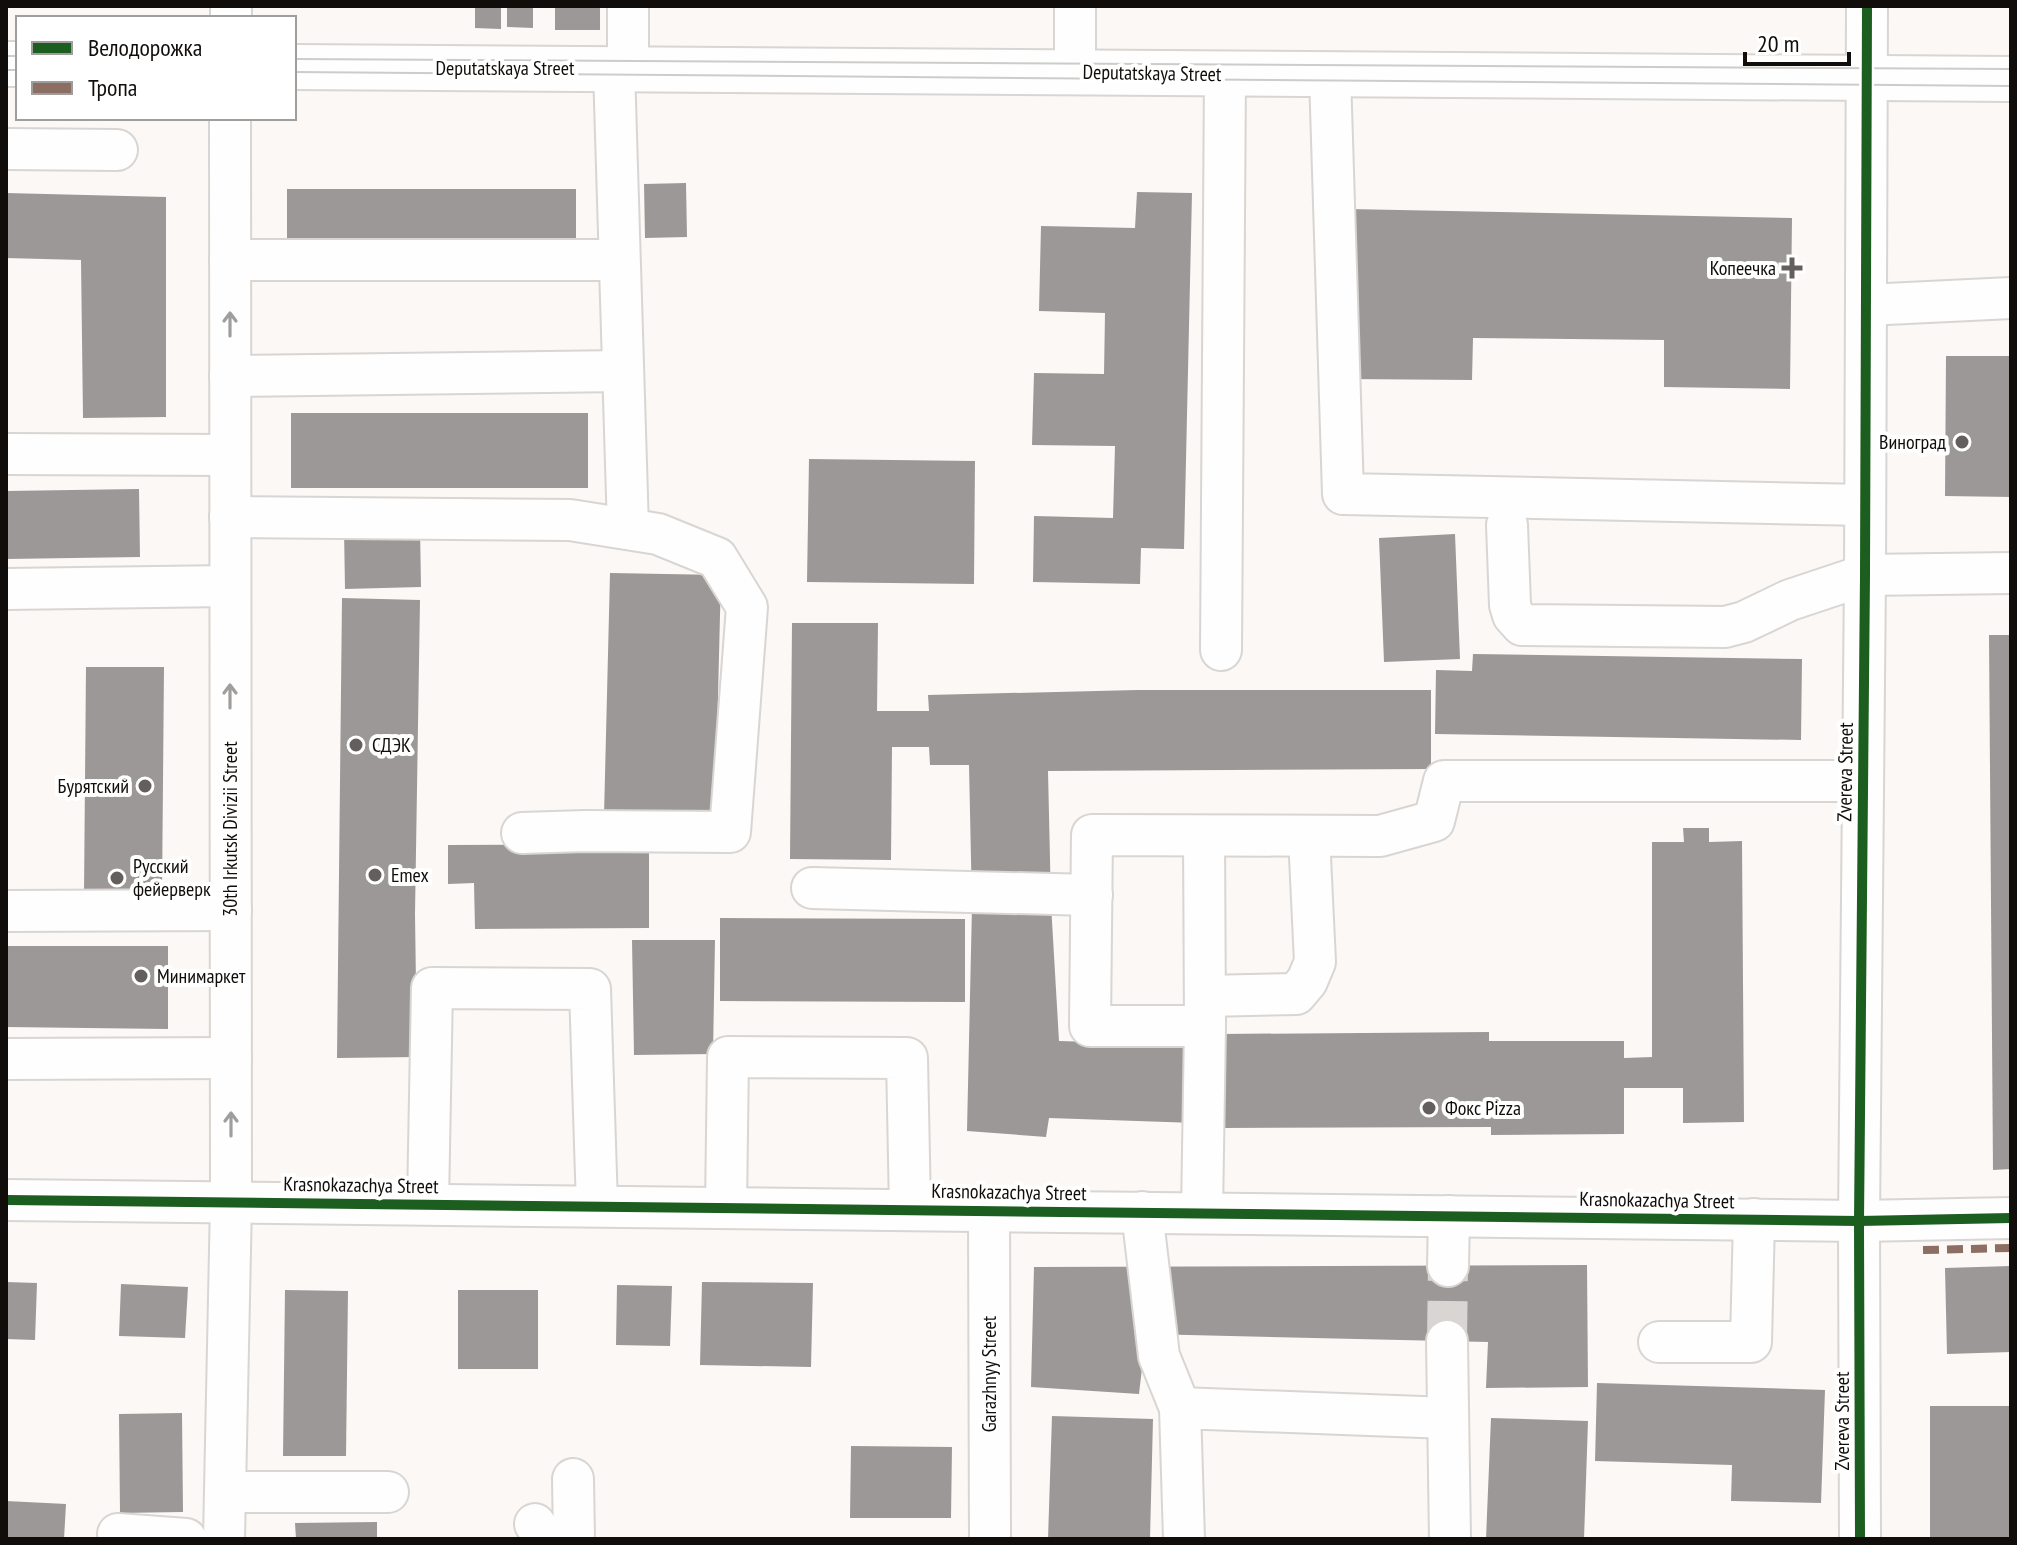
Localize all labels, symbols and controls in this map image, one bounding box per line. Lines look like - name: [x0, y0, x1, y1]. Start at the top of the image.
- legend: [16, 16, 296, 120]
- scale bar: [1745, 16, 1849, 66]
- text: 20 m: [1757, 28, 1799, 59]
- text: Велодорожка: [88, 32, 202, 63]
- street label: Deputatskaya Street: [436, 55, 575, 81]
- street label: Deputatskaya Street: [1082, 59, 1222, 87]
- text: Тропа: [88, 72, 137, 103]
- place label: Копеечка: [1710, 255, 1776, 281]
- marker: Копеечка: [1783, 259, 1801, 277]
- one-way arrow: [222, 311, 238, 338]
- place label: Виноград: [1879, 429, 1946, 455]
- marker: Виноград: [1953, 433, 1971, 451]
- one-way arrow: [222, 683, 238, 710]
- street label: Zvereva Street: [1831, 722, 1859, 822]
- place label: СДЭК: [372, 732, 411, 758]
- marker: СДЭК: [347, 736, 365, 754]
- street label: 30th Irkutsk Divizii Street: [217, 741, 243, 917]
- place label: Бурятский: [58, 773, 129, 799]
- marker: Бурятский: [136, 777, 154, 795]
- place label: Русский фейерверк: [133, 853, 211, 902]
- place label: Emex: [391, 862, 429, 888]
- marker: Emex: [366, 866, 384, 884]
- marker: Русский фейерверк: [108, 869, 126, 887]
- place label: Минимаркет: [157, 963, 246, 989]
- marker: Минимаркет: [132, 967, 150, 985]
- place label: Фокс Pizza: [1445, 1095, 1521, 1121]
- marker: Фокс Pizza: [1420, 1099, 1438, 1117]
- one-way arrow: [223, 1111, 239, 1138]
- street label: Krasnokazachya Street: [283, 1171, 439, 1199]
- street label: Krasnokazachya Street: [931, 1178, 1087, 1206]
- street label: Krasnokazachya Street: [1579, 1186, 1735, 1214]
- street label: Garazhnyy Street: [976, 1315, 1002, 1432]
- street label: Zvereva Street: [1829, 1371, 1855, 1471]

